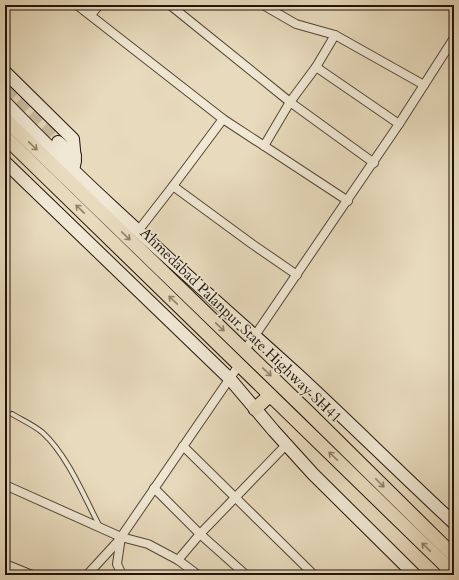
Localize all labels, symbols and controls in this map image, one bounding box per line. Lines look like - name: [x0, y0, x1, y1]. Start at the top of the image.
- one-way arrow: [28, 141, 38, 151]
- one-way arrow: [75, 204, 85, 214]
- street label: Ahmedabad Palanpur State Highway SH41: [136, 223, 346, 427]
- one-way arrow: [121, 231, 131, 241]
- one-way arrow: [168, 295, 178, 305]
- one-way arrow: [215, 322, 225, 332]
- one-way arrow: [262, 367, 272, 377]
- one-way arrow: [328, 452, 338, 461]
- one-way arrow: [375, 478, 384, 488]
- one-way arrow: [421, 542, 431, 552]

